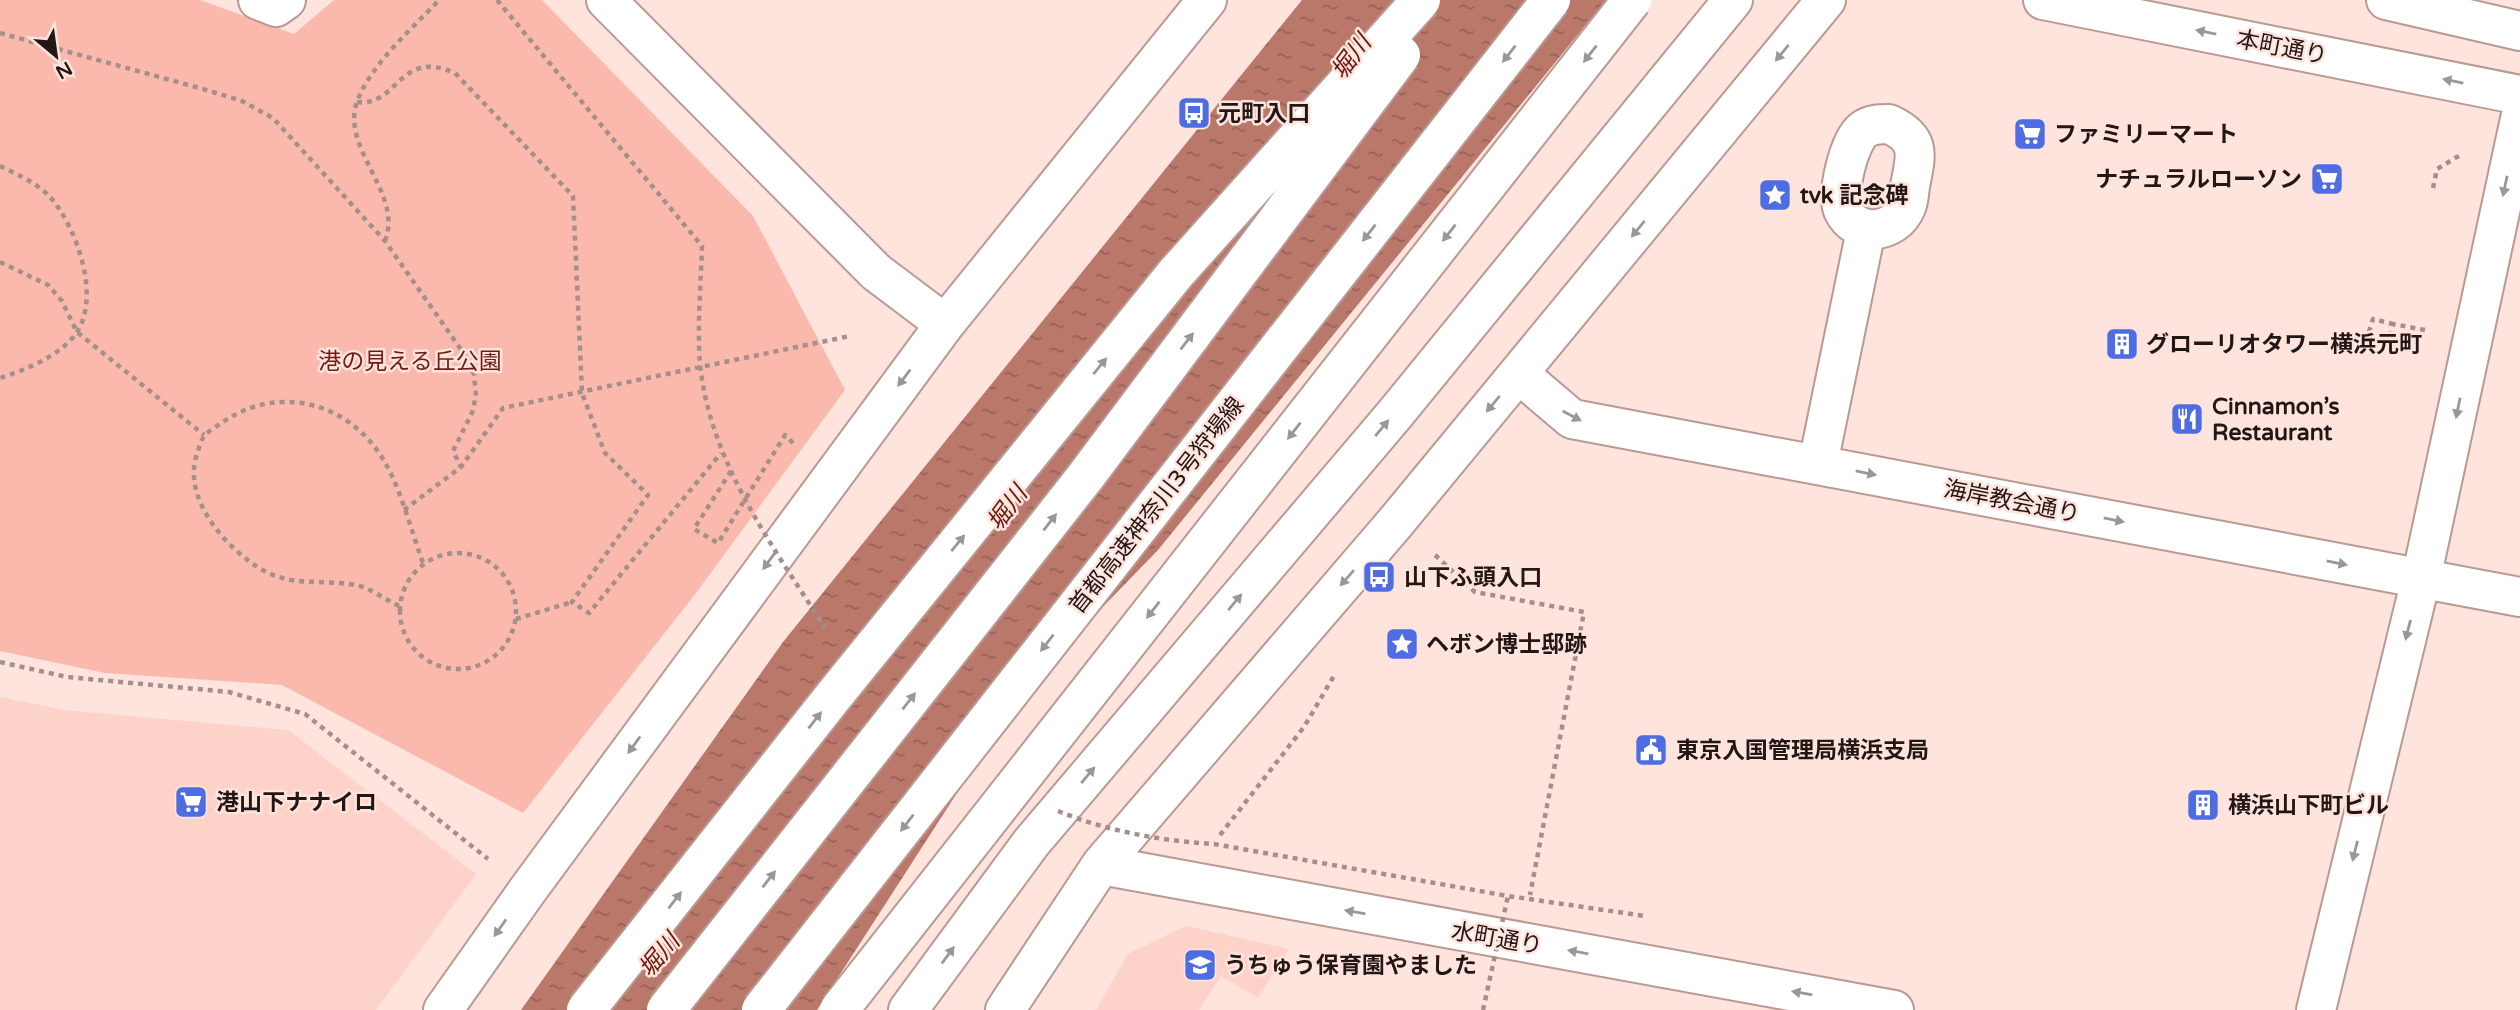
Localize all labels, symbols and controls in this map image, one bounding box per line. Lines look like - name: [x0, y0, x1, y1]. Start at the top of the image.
- north arrow: [21, 21, 91, 91]
- street label: 本町通り: [2234, 25, 2330, 71]
- water label: 堀川: [1325, 27, 1379, 85]
- one-way arrow: [2195, 27, 2217, 38]
- one-way arrow: [1775, 43, 1790, 61]
- one-way arrow: [1502, 44, 1517, 62]
- one-way arrow: [1582, 44, 1597, 62]
- text: N: [52, 57, 76, 83]
- one-way arrow: [2442, 76, 2464, 87]
- bus stop icon: 元町入口: [1175, 94, 1213, 132]
- place label: 元町入口: [1218, 100, 1310, 128]
- supermarket icon: ファミリーマート: [2011, 115, 2049, 153]
- place label: ファミリーマート: [2054, 121, 2238, 149]
- supermarket icon: ナチュラルローソン: [2308, 160, 2346, 198]
- place label: ナチュラルローソン: [2095, 166, 2302, 194]
- one-way arrow: [2500, 175, 2511, 197]
- place icon: tvk 記念碑: [1756, 176, 1794, 214]
- place label: tvk 記念碑: [1800, 182, 1908, 210]
- one-way arrow: [1631, 220, 1646, 237]
- one-way arrow: [1442, 223, 1457, 241]
- one-way arrow: [1362, 224, 1377, 241]
- building icon: グローリオタワー横浜元町: [2103, 325, 2141, 363]
- place label: グローリオタワー横浜元町: [2146, 331, 2422, 359]
- one-way arrow: [1180, 332, 1195, 350]
- park label: 港の見える丘公園: [318, 348, 502, 376]
- one-way arrow: [1093, 357, 1108, 375]
- one-way arrow: [897, 369, 911, 387]
- street label: 首都高速神奈川3号狩場線: [1063, 392, 1250, 620]
- place label: Cinnamon’s Restaurant: [2212, 393, 2340, 447]
- one-way arrow: [1486, 396, 1501, 413]
- one-way arrow: [2452, 397, 2463, 419]
- restaurant icon: Cinnamon’s Restaurant: [2168, 400, 2206, 438]
- one-way arrow: [1562, 409, 1582, 421]
- one-way arrow: [1374, 420, 1389, 437]
- one-way arrow: [1287, 422, 1301, 440]
- one-way arrow: [1855, 468, 1877, 479]
- street label: 海岸教会通り: [1941, 475, 2082, 529]
- water label: 堀川: [981, 478, 1035, 536]
- one-way arrow: [1042, 513, 1057, 531]
- one-way arrow: [2103, 515, 2125, 526]
- one-way arrow: [950, 534, 965, 552]
- one-way arrow: [762, 552, 776, 570]
- bus stop icon: 山下ふ頭入口: [1360, 558, 1398, 596]
- one-way arrow: [2326, 558, 2348, 569]
- place label: 山下ふ頭入口: [1404, 564, 1542, 592]
- one-way arrow: [1340, 570, 1355, 587]
- one-way arrow: [1227, 593, 1242, 610]
- one-way arrow: [1147, 601, 1161, 619]
- one-way arrow: [2403, 619, 2414, 641]
- place icon: ヘボン博士邸跡: [1383, 625, 1421, 663]
- place label: ヘボン博士邸跡: [1426, 631, 1587, 659]
- one-way arrow: [1040, 634, 1055, 652]
- one-way arrow: [902, 692, 917, 710]
- one-way arrow: [807, 712, 822, 729]
- public building icon: 東京入国管理局横浜支局: [1632, 731, 1670, 769]
- one-way arrow: [627, 735, 641, 754]
- place label: 東京入国管理局横浜支局: [1676, 737, 1929, 765]
- one-way arrow: [1080, 767, 1095, 784]
- supermarket icon: 港山下ナナイロ: [172, 783, 210, 821]
- building icon: 横浜山下町ビル: [2184, 786, 2222, 824]
- place label: 港山下ナナイロ: [216, 789, 377, 817]
- place label: 横浜山下町ビル: [2228, 792, 2389, 820]
- one-way arrow: [900, 813, 915, 831]
- one-way arrow: [2349, 840, 2360, 862]
- one-way arrow: [761, 871, 776, 889]
- one-way arrow: [668, 891, 683, 909]
- one-way arrow: [1344, 906, 1366, 917]
- street label: 水町通り: [1449, 917, 1545, 961]
- one-way arrow: [493, 919, 507, 937]
- water label: 堀川: [633, 925, 688, 983]
- one-way arrow: [941, 945, 955, 964]
- school or university icon: うちゅう保育園やました: [1181, 946, 1219, 984]
- one-way arrow: [1567, 947, 1589, 958]
- place label: うちゅう保育園やました: [1224, 952, 1477, 980]
- one-way arrow: [1791, 988, 1813, 999]

